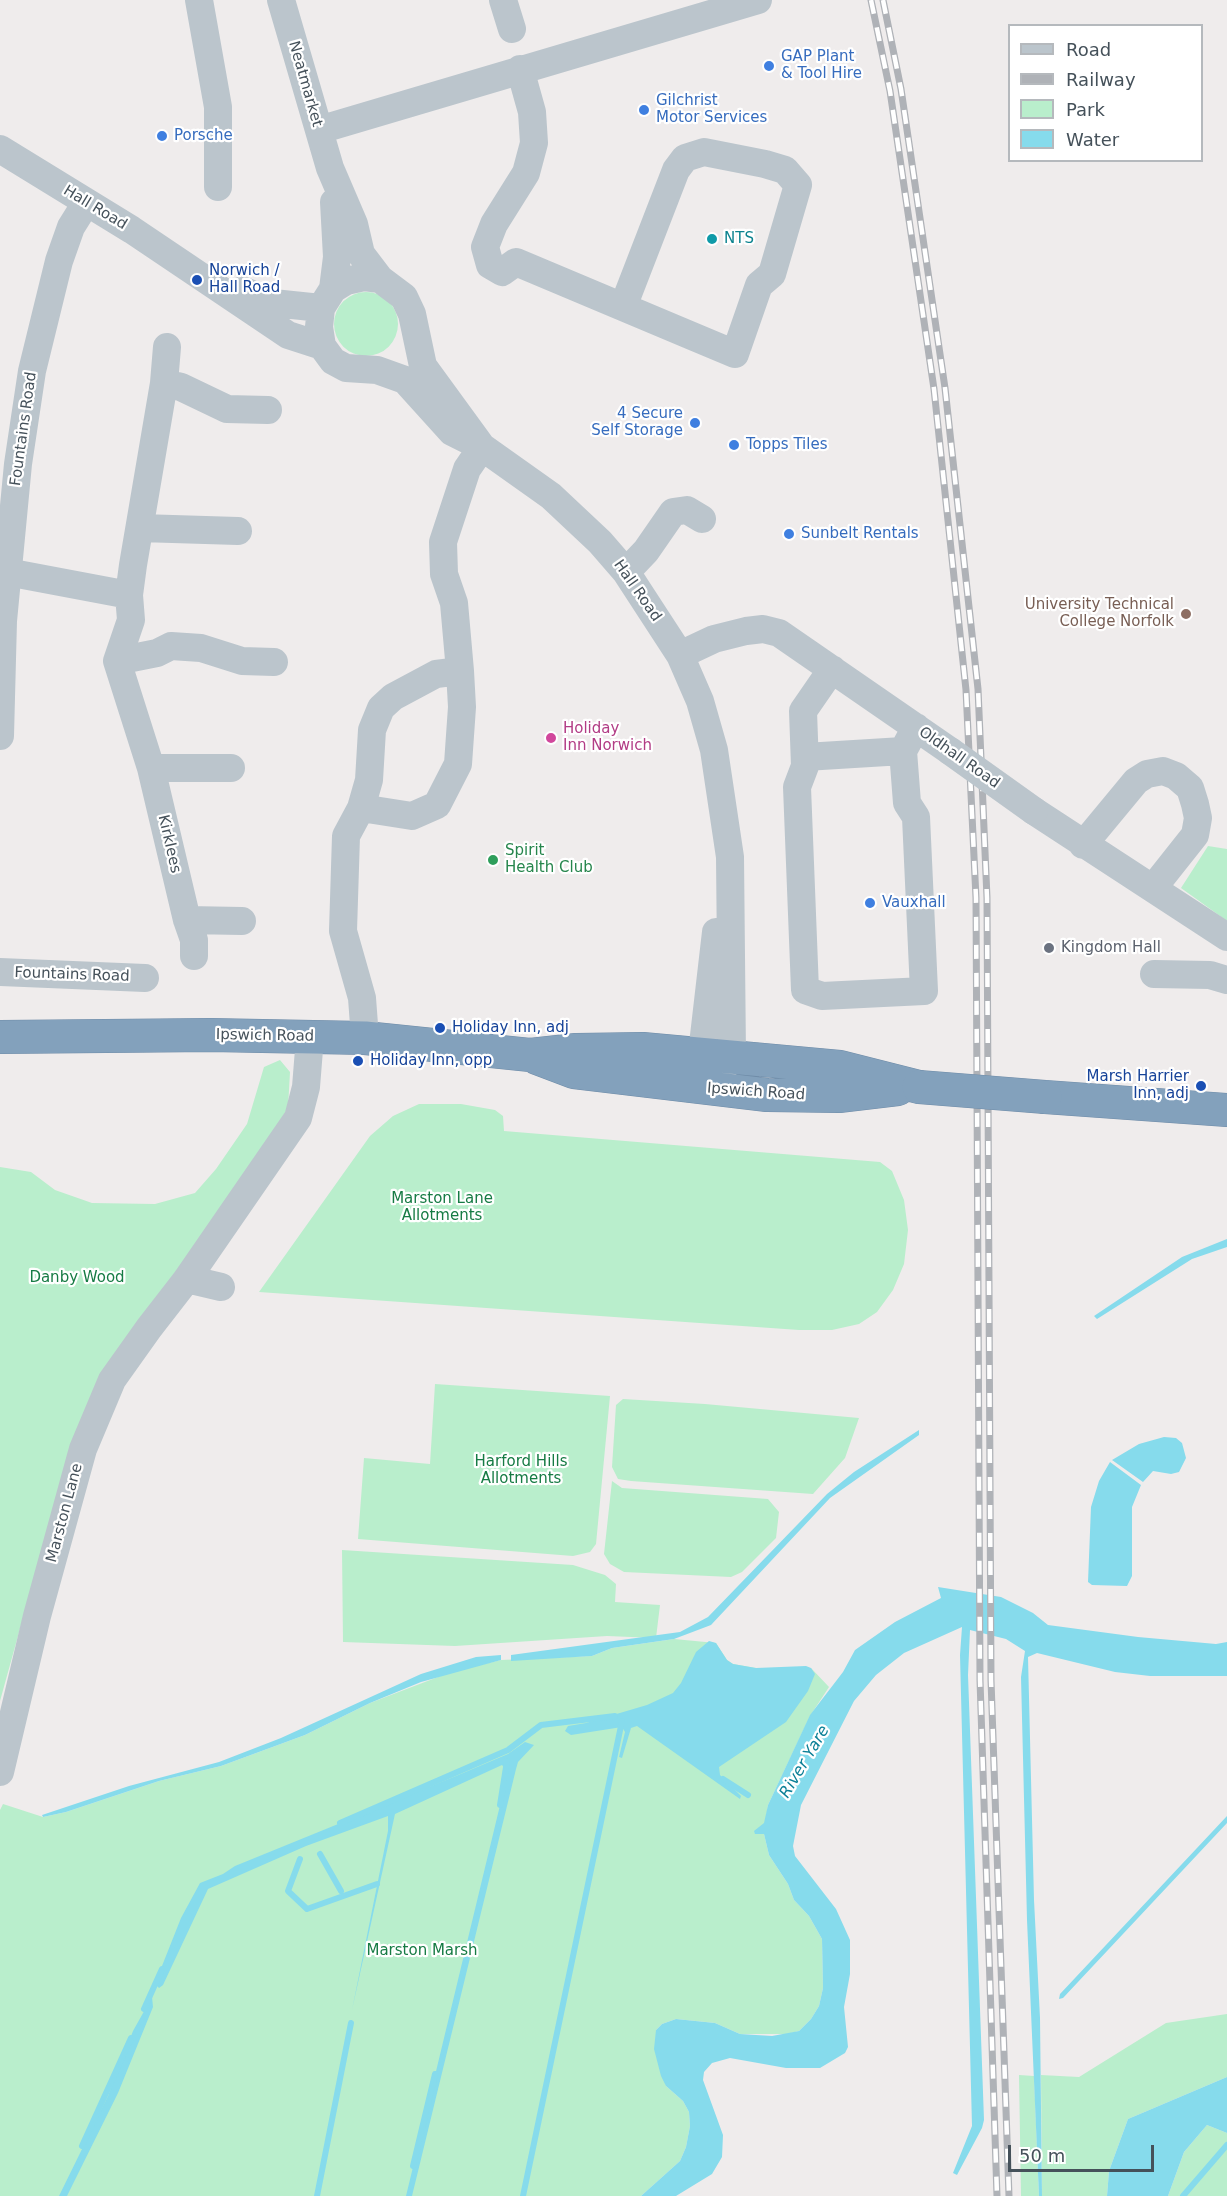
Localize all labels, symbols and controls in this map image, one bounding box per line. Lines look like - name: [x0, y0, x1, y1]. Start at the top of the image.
- legend: [1008, 24, 1203, 162]
- street label: Neatmarket: [284, 39, 326, 129]
- text: Road: [1066, 39, 1111, 60]
- place label: GAP Plant & Tool Hire: [781, 48, 862, 83]
- marker: GAP Plant & Tool Hire: [762, 59, 776, 73]
- text: Railway: [1066, 69, 1136, 90]
- place label: Gilchrist Motor Services: [656, 92, 767, 127]
- text: Park: [1066, 99, 1105, 120]
- marker: Gilchrist Motor Services: [637, 103, 651, 117]
- place label: Porsche: [174, 127, 233, 145]
- marker: Porsche: [155, 129, 169, 143]
- text: Water: [1066, 129, 1119, 150]
- street label: Hall Road: [60, 182, 130, 234]
- place label: NTS: [724, 230, 754, 248]
- marker: NTS: [705, 232, 719, 246]
- place label: Norwich / Hall Road: [209, 262, 280, 297]
- marker: Norwich / Hall Road: [190, 273, 204, 287]
- street label: Fountains Road: [7, 371, 41, 487]
- place label: 4 Secure Self Storage: [591, 405, 683, 440]
- marker: 4 Secure Self Storage: [688, 416, 702, 430]
- place label: Topps Tiles: [746, 436, 827, 454]
- marker: Topps Tiles: [727, 438, 741, 452]
- place label: Sunbelt Rentals: [801, 525, 919, 543]
- marker: Sunbelt Rentals: [782, 527, 796, 541]
- street label: Hall Road: [609, 557, 665, 625]
- place label: University Technical College Norfolk: [1025, 596, 1174, 631]
- marker: University Technical College Norfolk: [1179, 607, 1193, 621]
- place label: Holiday Inn Norwich: [563, 720, 652, 755]
- street label: Oldhall Road: [915, 723, 1003, 793]
- marker: Holiday Inn Norwich: [544, 731, 558, 745]
- street label: Kirklees: [154, 813, 184, 875]
- place label: Spirit Health Club: [505, 842, 593, 877]
- marker: Spirit Health Club: [486, 853, 500, 867]
- place label: Vauxhall: [882, 894, 946, 912]
- marker: Vauxhall: [863, 896, 877, 910]
- place label: Kingdom Hall: [1061, 939, 1161, 957]
- marker: Kingdom Hall: [1042, 941, 1056, 955]
- street label: Fountains Road: [14, 964, 130, 986]
- place label: Holiday Inn, adj: [452, 1019, 569, 1037]
- marker: Holiday Inn, adj: [433, 1021, 447, 1035]
- street label: Ipswich Road: [216, 1026, 314, 1046]
- place label: Holiday Inn, opp: [370, 1052, 492, 1070]
- marker: Holiday Inn, opp: [351, 1054, 365, 1068]
- place label: Marsh Harrier Inn, adj: [1087, 1068, 1189, 1103]
- marker: Marsh Harrier Inn, adj: [1194, 1079, 1208, 1093]
- street label: Ipswich Road: [706, 1080, 806, 1104]
- park label: Marston Lane Allotments: [391, 1190, 493, 1225]
- park label: Danby Wood: [29, 1269, 125, 1287]
- park label: Harford Hills Allotments: [475, 1453, 567, 1488]
- street label: Marston Lane: [43, 1462, 87, 1564]
- water label: River Yare: [776, 1722, 834, 1802]
- park label: Marston Marsh: [366, 1942, 478, 1960]
- scale bar: [1011, 2133, 1156, 2171]
- text: 50 m: [1019, 2145, 1065, 2166]

